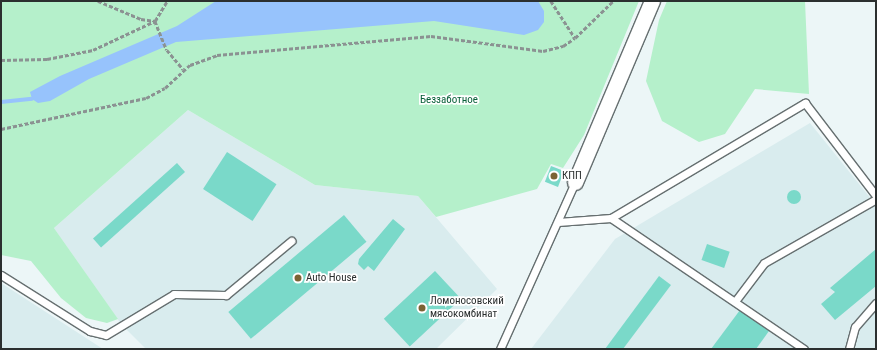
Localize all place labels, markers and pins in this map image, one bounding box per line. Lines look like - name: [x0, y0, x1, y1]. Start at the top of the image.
- place label: КПП: [562, 169, 582, 183]
- marker: КПП: [549, 171, 559, 181]
- place label: Auto House: [306, 271, 357, 285]
- marker: Auto House: [293, 273, 303, 283]
- place label: Ломоносовский мясокомбинат: [430, 295, 504, 321]
- marker: Ломоносовский мясокомбинат: [417, 303, 427, 313]

